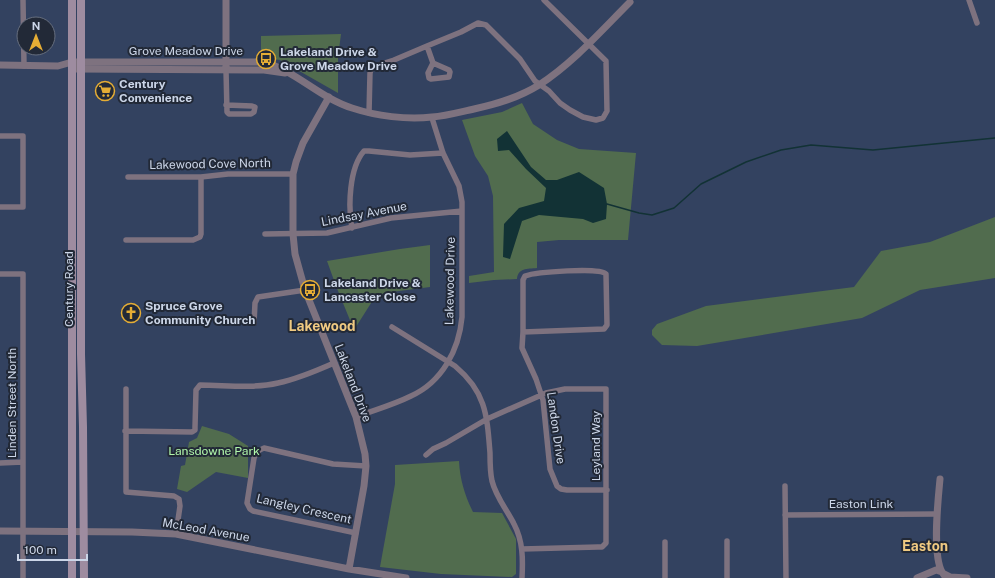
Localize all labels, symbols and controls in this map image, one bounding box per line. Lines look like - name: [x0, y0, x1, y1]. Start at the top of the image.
- north arrow: [16, 16, 56, 56]
- text: N: [32, 20, 40, 32]
- street label: Grove Meadow Drive: [129, 44, 243, 58]
- place label: Lakeland Drive & Grove Meadow Drive: [280, 45, 397, 73]
- bus stop icon: Lakeland Drive & Grove Meadow Drive: [255, 48, 277, 70]
- place label: Century Convenience: [119, 77, 192, 105]
- supermarket icon: Century Convenience: [94, 80, 116, 102]
- street label: Lakewood Cove North: [149, 156, 271, 172]
- street label: Lindsay Avenue: [320, 199, 408, 229]
- street label: Lakewood Drive: [442, 237, 458, 325]
- street label: Century Road: [62, 251, 76, 327]
- place label: Lakeland Drive & Lancaster Close: [324, 276, 421, 304]
- bus stop icon: Lakeland Drive & Lancaster Close: [299, 279, 321, 301]
- place label: Spruce Grove Community Church: [145, 299, 255, 327]
- church icon: Spruce Grove Community Church: [120, 302, 142, 324]
- district label: Lakewood: [289, 318, 355, 334]
- street label: Lakeland Drive: [332, 342, 374, 424]
- street label: Linden Street North: [5, 348, 19, 458]
- street label: Landon Drive: [544, 391, 568, 465]
- street label: Leyland Way: [589, 410, 603, 481]
- park label: Lansdowne Park: [168, 444, 260, 458]
- street label: Langley Crescent: [255, 491, 353, 527]
- street label: Easton Link: [829, 497, 894, 511]
- street label: McLeod Avenue: [161, 515, 251, 545]
- scale bar: [18, 536, 87, 562]
- district label: Easton: [902, 538, 948, 554]
- text: 100 m: [24, 543, 57, 557]

